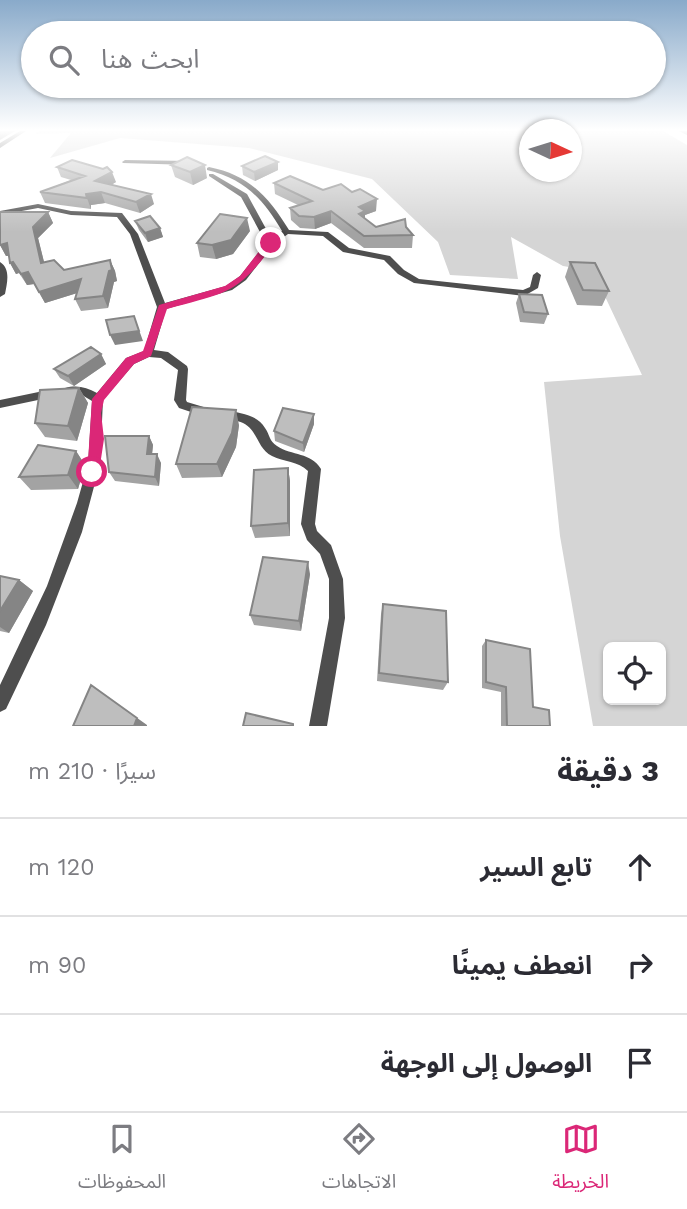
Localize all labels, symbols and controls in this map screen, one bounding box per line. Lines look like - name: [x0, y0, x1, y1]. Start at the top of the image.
- search box: [21, 21, 666, 98]
- icon: search: [45, 41, 83, 79]
- text: ابحث هنا: [101, 44, 199, 74]
- north arrow: [519, 119, 582, 182]
- route end: [255, 227, 286, 258]
- route start: [76, 456, 107, 487]
- map controls: [603, 642, 666, 705]
- button: locate: [603, 642, 666, 705]
- text: 3 دقيقة: [557, 753, 659, 788]
- text: سيرًا · 210 m: [28, 758, 156, 785]
- icon: ahead: [621, 848, 659, 886]
- text: تابع السير: [480, 852, 592, 882]
- text: 120 m: [28, 854, 94, 881]
- icon: right: [621, 946, 659, 984]
- text: انعطف يمينًا: [452, 950, 592, 980]
- text: 90 m: [28, 952, 86, 979]
- icon: arrive: [621, 1044, 659, 1082]
- text: الوصول إلى الوجهة: [381, 1048, 592, 1078]
- tab: المحفوظات: [78, 1120, 166, 1202]
- tab: الاتجاهات: [322, 1120, 396, 1202]
- tab: الخريطة: [552, 1120, 609, 1202]

